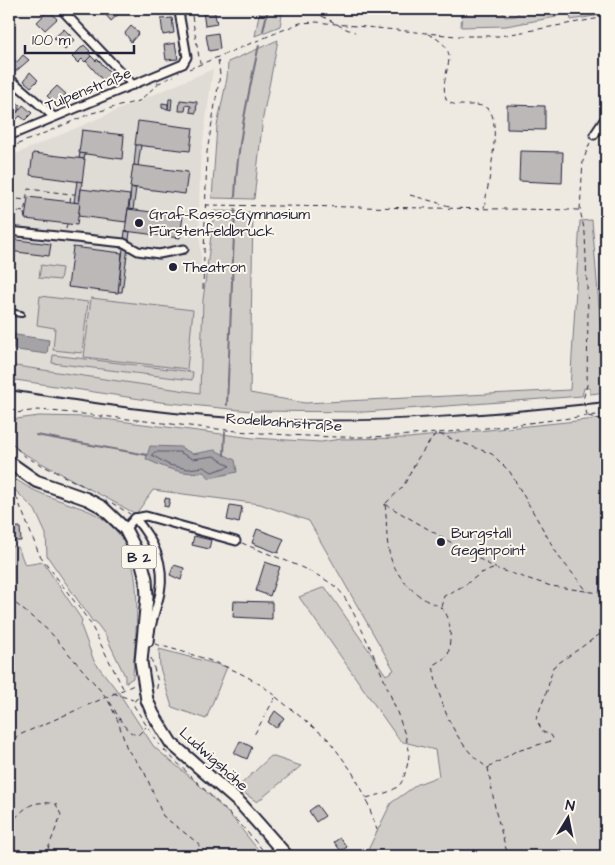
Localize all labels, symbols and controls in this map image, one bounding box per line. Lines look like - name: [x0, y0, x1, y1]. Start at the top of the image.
- scale bar: [25, 22, 134, 54]
- text: 100 m: [32, 30, 71, 51]
- street label: Tulpenstraße: [42, 63, 135, 116]
- place label: Graf-Rasso-Gymnasium Fürstenfeldbruck: [149, 204, 310, 242]
- marker: Graf-Rasso-Gymnasium Fürstenfeldbruck: [133, 217, 145, 229]
- place label: Theatron: [183, 257, 246, 278]
- marker: Theatron: [167, 261, 179, 273]
- street label: Rodelbahnstraße: [225, 408, 343, 437]
- place label: Burgstall Gegenpoint: [451, 523, 525, 562]
- marker: Burgstall Gegenpoint: [435, 536, 447, 548]
- road number: B 2: [122, 546, 156, 568]
- street label: Ludwigshöhe: [174, 723, 253, 797]
- north arrow: [542, 792, 592, 842]
- text: N: [564, 796, 576, 817]

